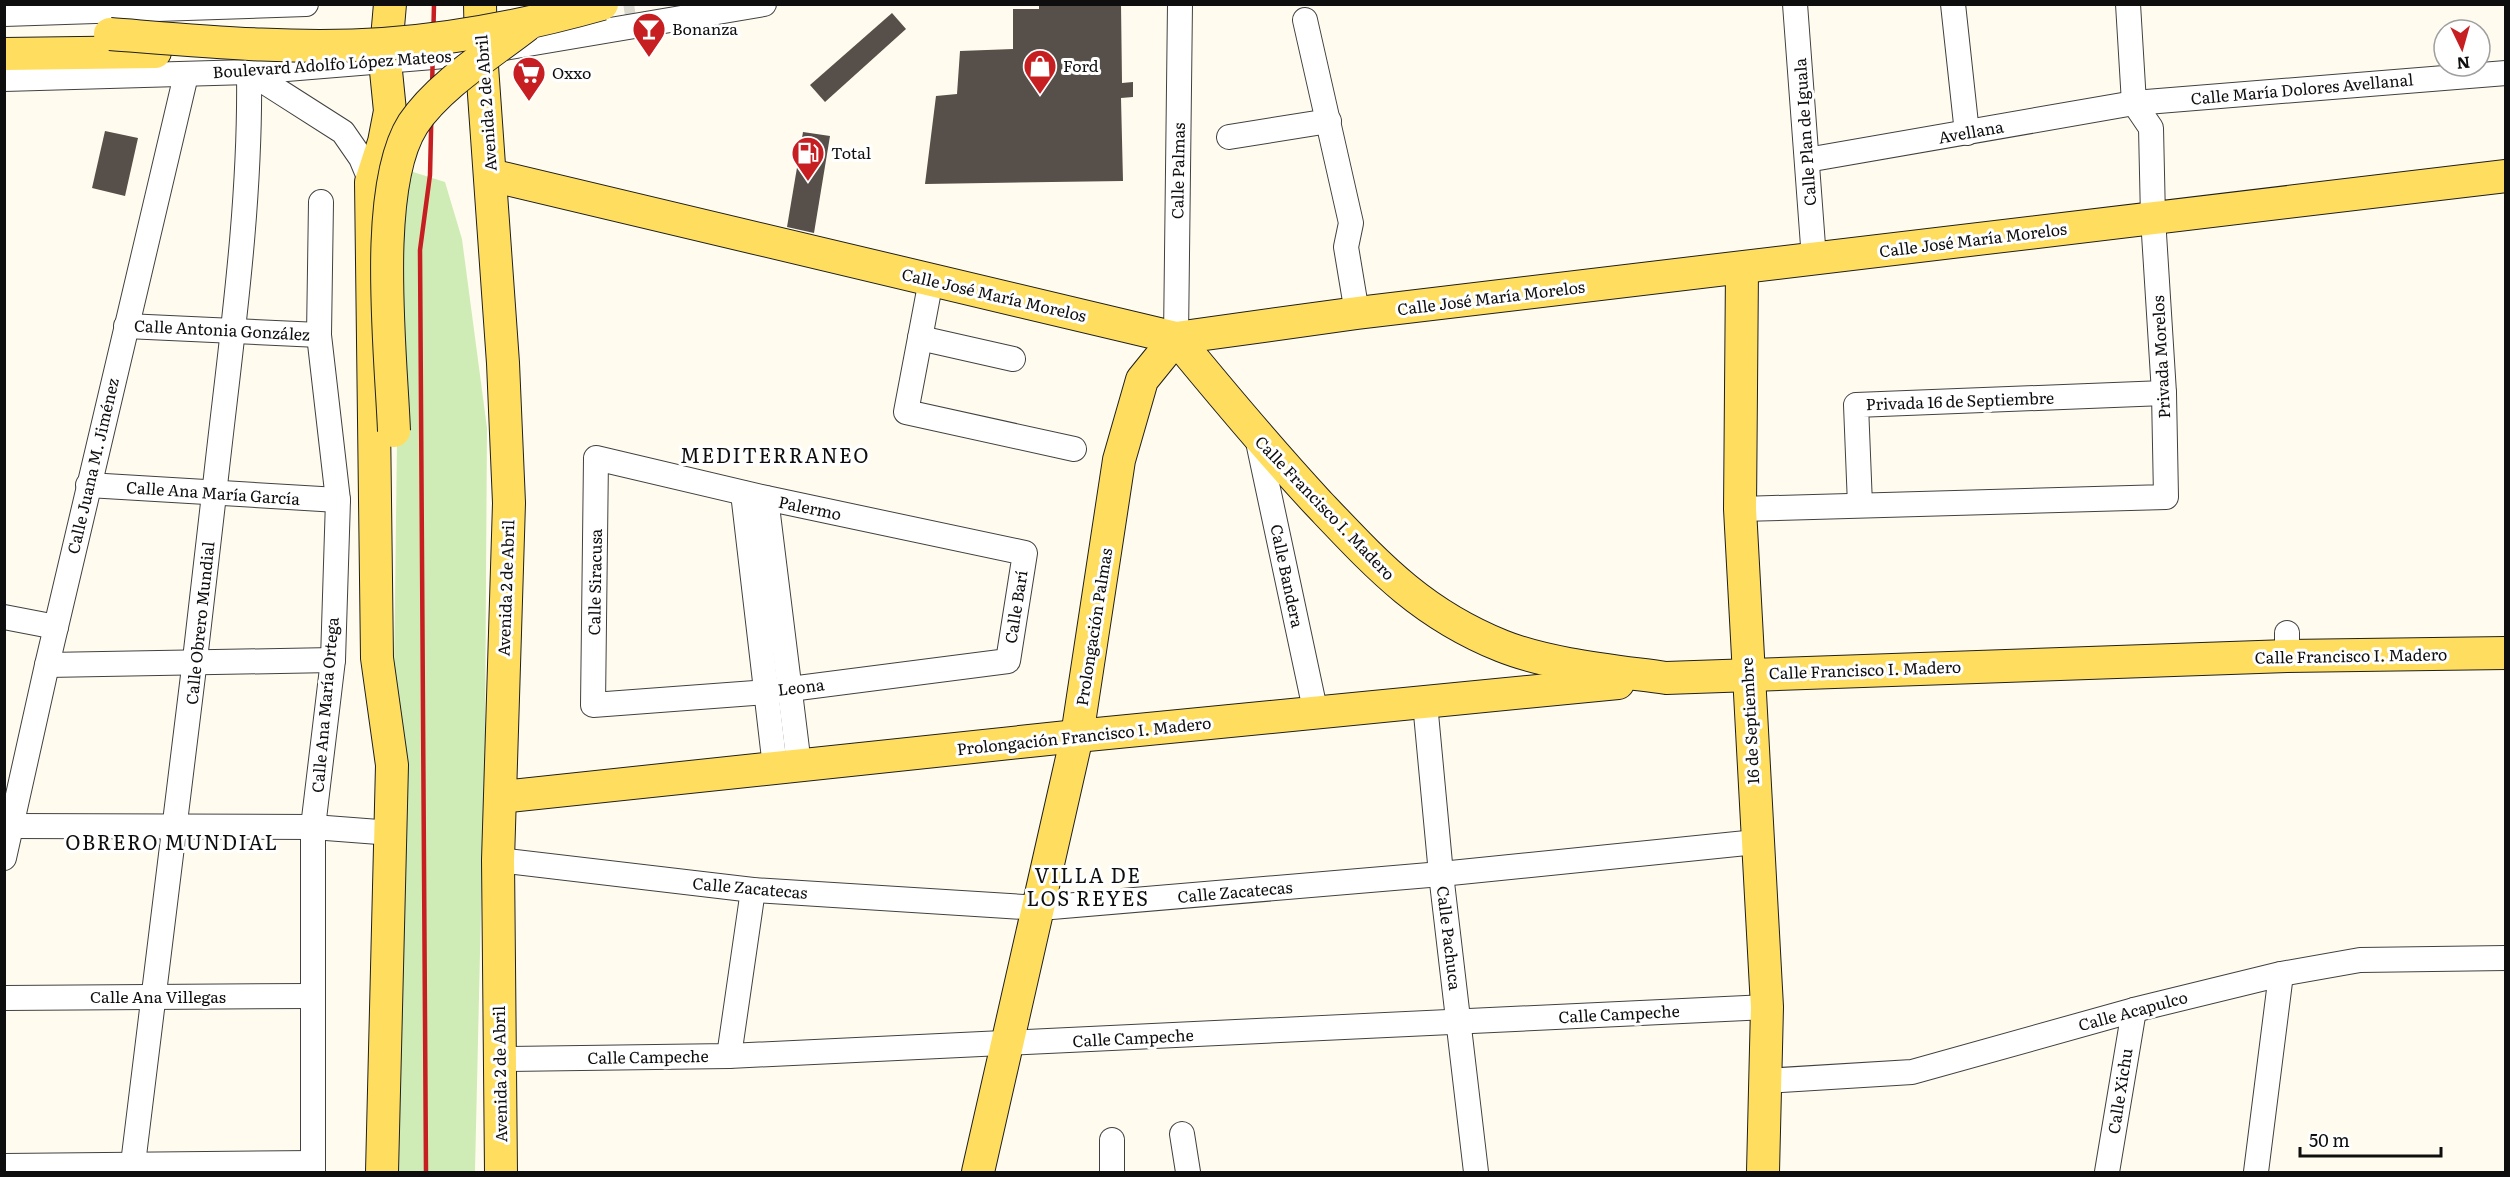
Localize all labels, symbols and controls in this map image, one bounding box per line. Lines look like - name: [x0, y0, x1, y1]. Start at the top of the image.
- bar icon: Bonanza: [631, 11, 667, 58]
- place label: Bonanza: [672, 16, 738, 40]
- north arrow: [2432, 18, 2492, 78]
- street label: Avenida 2 de Abril: [468, 34, 502, 172]
- street label: Boulevard Adolfo López Mateos: [212, 43, 452, 83]
- shop icon: Ford: [1022, 48, 1058, 95]
- text: N: [2456, 51, 2471, 76]
- place label: Ford: [1063, 53, 1099, 77]
- supermarket icon: Oxxo: [511, 55, 547, 102]
- street label: Calle Plan de Iguala: [1787, 57, 1821, 207]
- place label: Oxxo: [552, 60, 591, 84]
- street label: Calle María Dolores Avellanal: [2190, 66, 2414, 110]
- street label: Avellana: [1936, 113, 2006, 149]
- street label: Calle Palmas: [1164, 123, 1190, 219]
- fuel station icon: Total: [790, 135, 826, 182]
- place label: Total: [831, 140, 871, 164]
- street label: Calle José María Morelos: [1878, 216, 2068, 262]
- street label: Calle José María Morelos: [900, 261, 1089, 327]
- street label: Calle José María Morelos: [1396, 274, 1586, 320]
- street label: Privada Morelos: [2145, 295, 2175, 419]
- street label: Calle Antonia González: [134, 312, 311, 346]
- street label: Calle Juana M. Jiménez: [60, 375, 124, 556]
- street label: Privada 16 de Septiembre: [1865, 385, 2055, 415]
- street label: Calle Francisco I. Madero: [1250, 430, 1401, 585]
- district label: MEDITERRANEO: [680, 439, 870, 469]
- street label: Calle Ana María García: [125, 474, 301, 510]
- street label: Palermo: [776, 489, 844, 525]
- street label: Avenida 2 de Abril: [491, 519, 519, 657]
- street label: Calle Bandera: [1265, 522, 1311, 630]
- street label: Calle Siracusa: [581, 528, 607, 636]
- street label: Calle Obrero Mundial: [179, 540, 220, 706]
- street label: Prolongación Palmas: [1069, 546, 1117, 708]
- street label: Calle Barí: [997, 569, 1033, 645]
- street label: Calle Ana María Ortega: [304, 616, 344, 794]
- street label: Calle Francisco I. Madero: [2254, 641, 2448, 669]
- street label: Calle Francisco I. Madero: [1768, 654, 1962, 684]
- street label: 16 de Septiembre: [1734, 657, 1764, 785]
- street label: Leona: [776, 671, 826, 701]
- street label: Prolongación Francisco I. Madero: [955, 710, 1212, 760]
- district label: OBRERO MUNDIAL: [65, 826, 279, 856]
- district label: VILLA DE LOS REYES: [1027, 859, 1149, 912]
- street label: Calle Zacatecas: [692, 870, 809, 904]
- street label: Calle Zacatecas: [1176, 874, 1293, 908]
- street label: Calle Pachuca: [1432, 884, 1468, 992]
- street label: Calle Ana Villegas: [90, 984, 226, 1008]
- street label: Calle Acapulco: [2075, 984, 2190, 1036]
- street label: Calle Campeche: [1558, 998, 1680, 1028]
- street label: Avenida 2 de Abril: [486, 1005, 512, 1143]
- street label: Calle Campeche: [1072, 1022, 1194, 1052]
- street label: Calle Campeche: [587, 1043, 709, 1069]
- street label: Calle Xichu: [2100, 1046, 2138, 1135]
- scale bar: [2300, 1120, 2441, 1158]
- text: 50 m: [2309, 1126, 2350, 1153]

